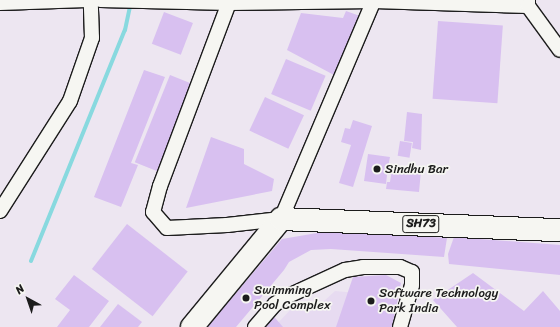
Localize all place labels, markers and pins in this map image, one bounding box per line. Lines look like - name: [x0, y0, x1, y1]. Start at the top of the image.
- place label: Sindhu Bar: [385, 161, 448, 177]
- marker: Sindhu Bar: [372, 164, 382, 174]
- place label: Swimming Pool Complex: [254, 283, 331, 314]
- place label: Software Technology Park India: [379, 286, 498, 317]
- marker: Swimming Pool Complex: [241, 293, 251, 303]
- marker: Software Technology Park India: [366, 296, 376, 306]

